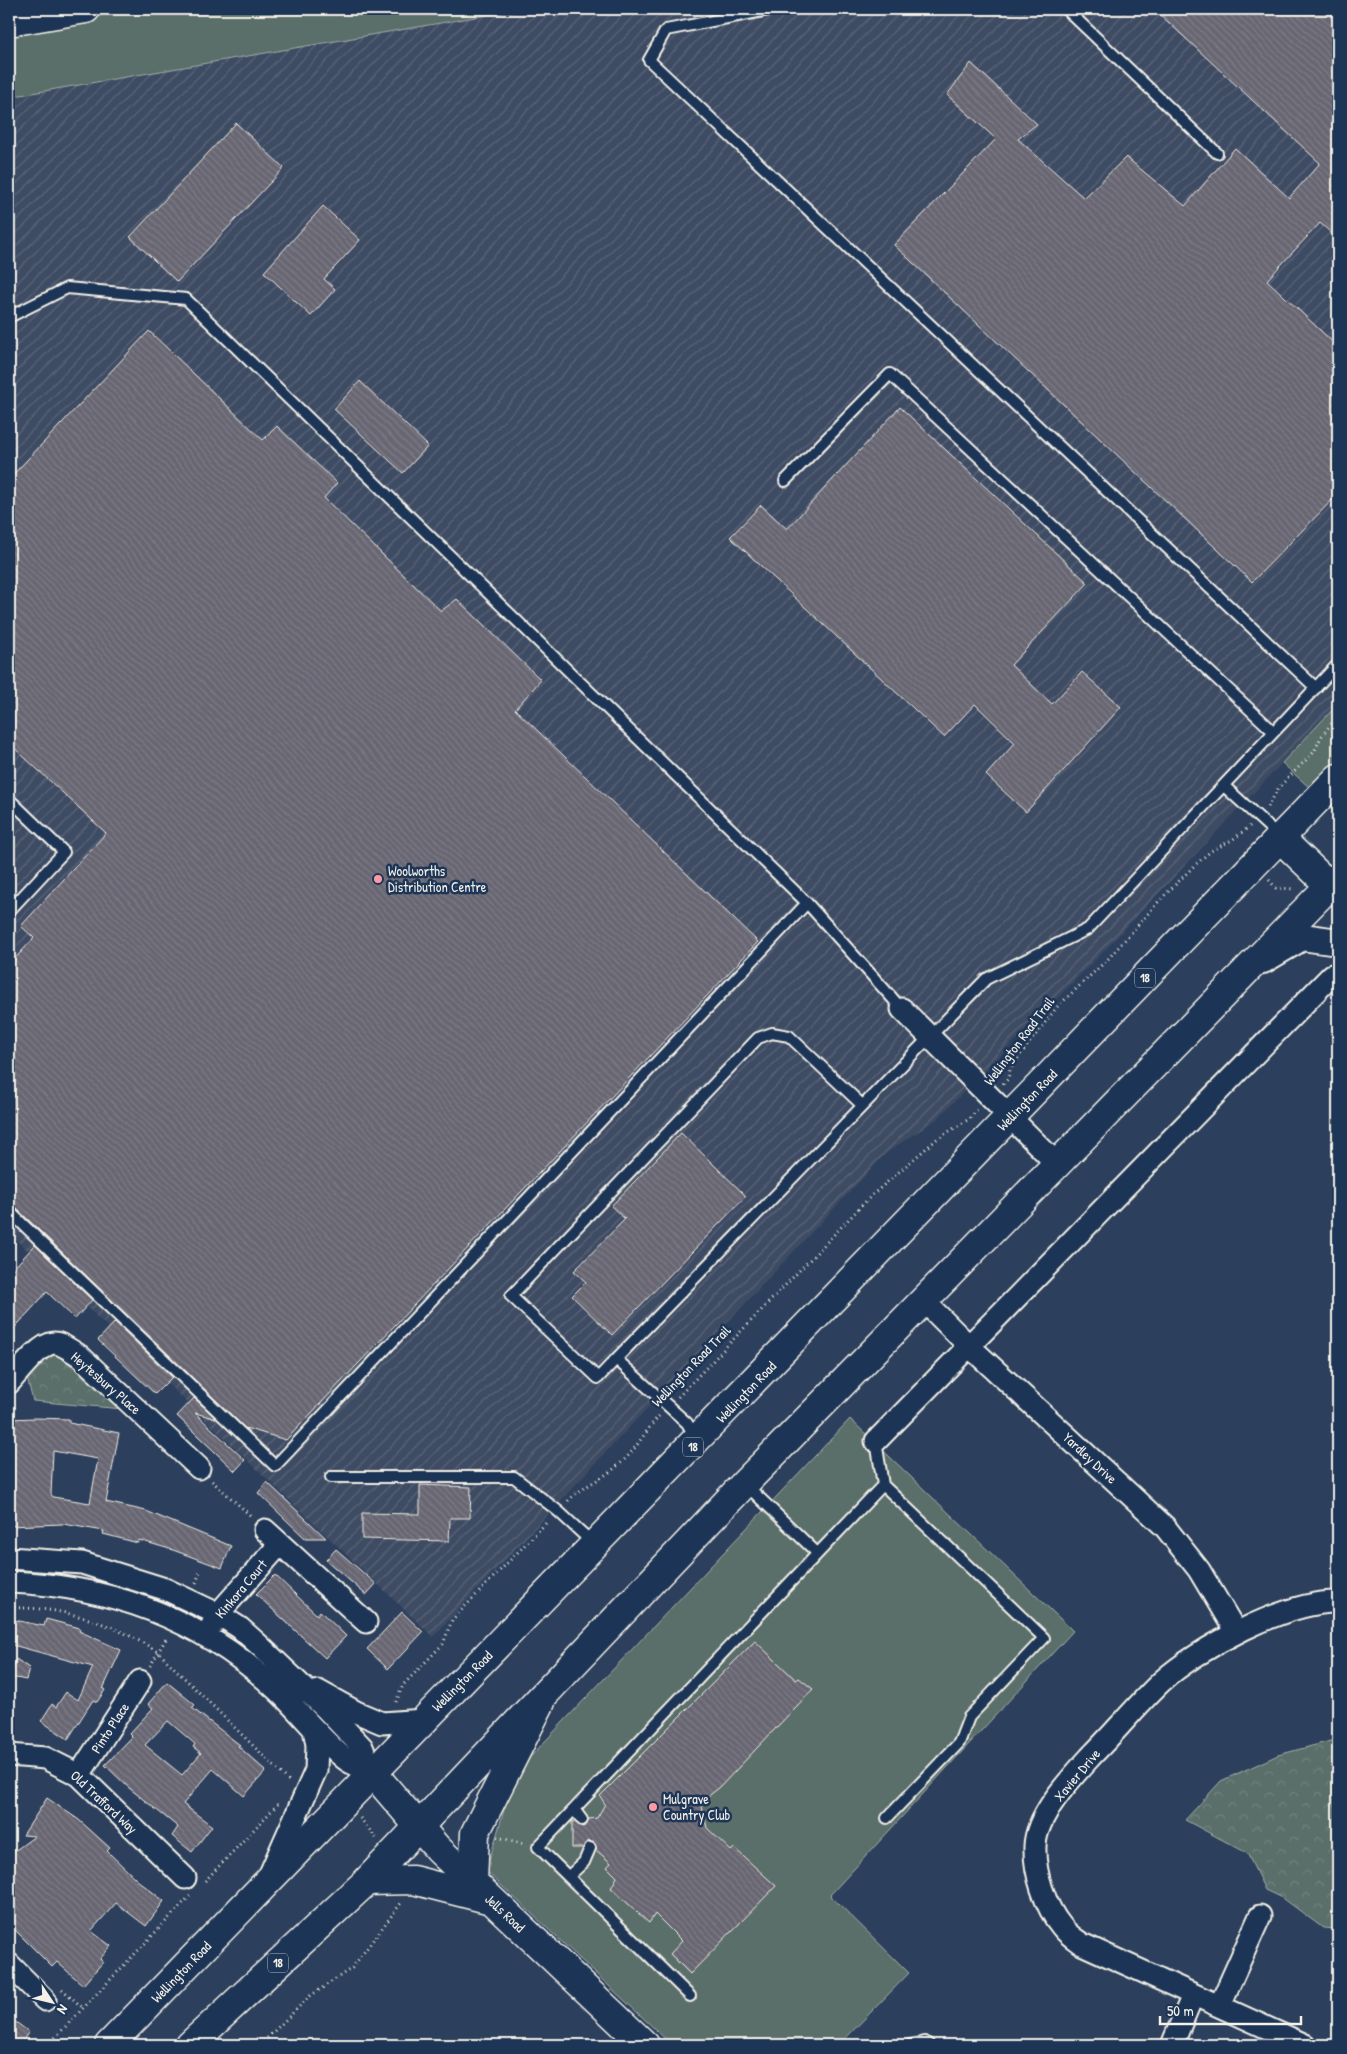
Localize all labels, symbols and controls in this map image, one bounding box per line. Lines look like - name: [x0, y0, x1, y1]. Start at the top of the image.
- place label: Woolworths Distribution Centre: [388, 861, 487, 896]
- marker: Woolworths Distribution Centre: [372, 873, 384, 885]
- road number: 18: [1135, 968, 1155, 988]
- street label: Wellington Road Trail: [979, 992, 1059, 1090]
- street label: Wellington Road: [992, 1064, 1062, 1135]
- street label: Wellington Road Trail: [647, 1321, 735, 1411]
- street label: Heytesbury Place: [67, 1347, 146, 1419]
- street label: Wellington Road: [711, 1356, 781, 1427]
- street label: Yardley Drive: [1059, 1428, 1122, 1489]
- road number: 18: [683, 1438, 703, 1456]
- street label: Kinkora Court: [210, 1555, 271, 1622]
- street label: Wellington Road: [427, 1646, 497, 1716]
- street label: Pinto Place: [86, 1698, 133, 1757]
- street label: Xavier Drive: [1049, 1744, 1104, 1805]
- street label: Old Trafford Way: [66, 1766, 142, 1838]
- place label: Mulgrave Country Club: [663, 1789, 731, 1825]
- marker: Mulgrave Country Club: [647, 1801, 659, 1813]
- street label: Jells Road: [481, 1889, 530, 1936]
- street label: Wellington Road: [146, 1936, 216, 2007]
- road number: 18: [268, 1954, 288, 1972]
- north arrow: [28, 1976, 78, 2026]
- scale bar: [1160, 1994, 1301, 2026]
- text: 50 m: [1167, 2000, 1194, 2021]
- text: N: [53, 2001, 73, 2019]

